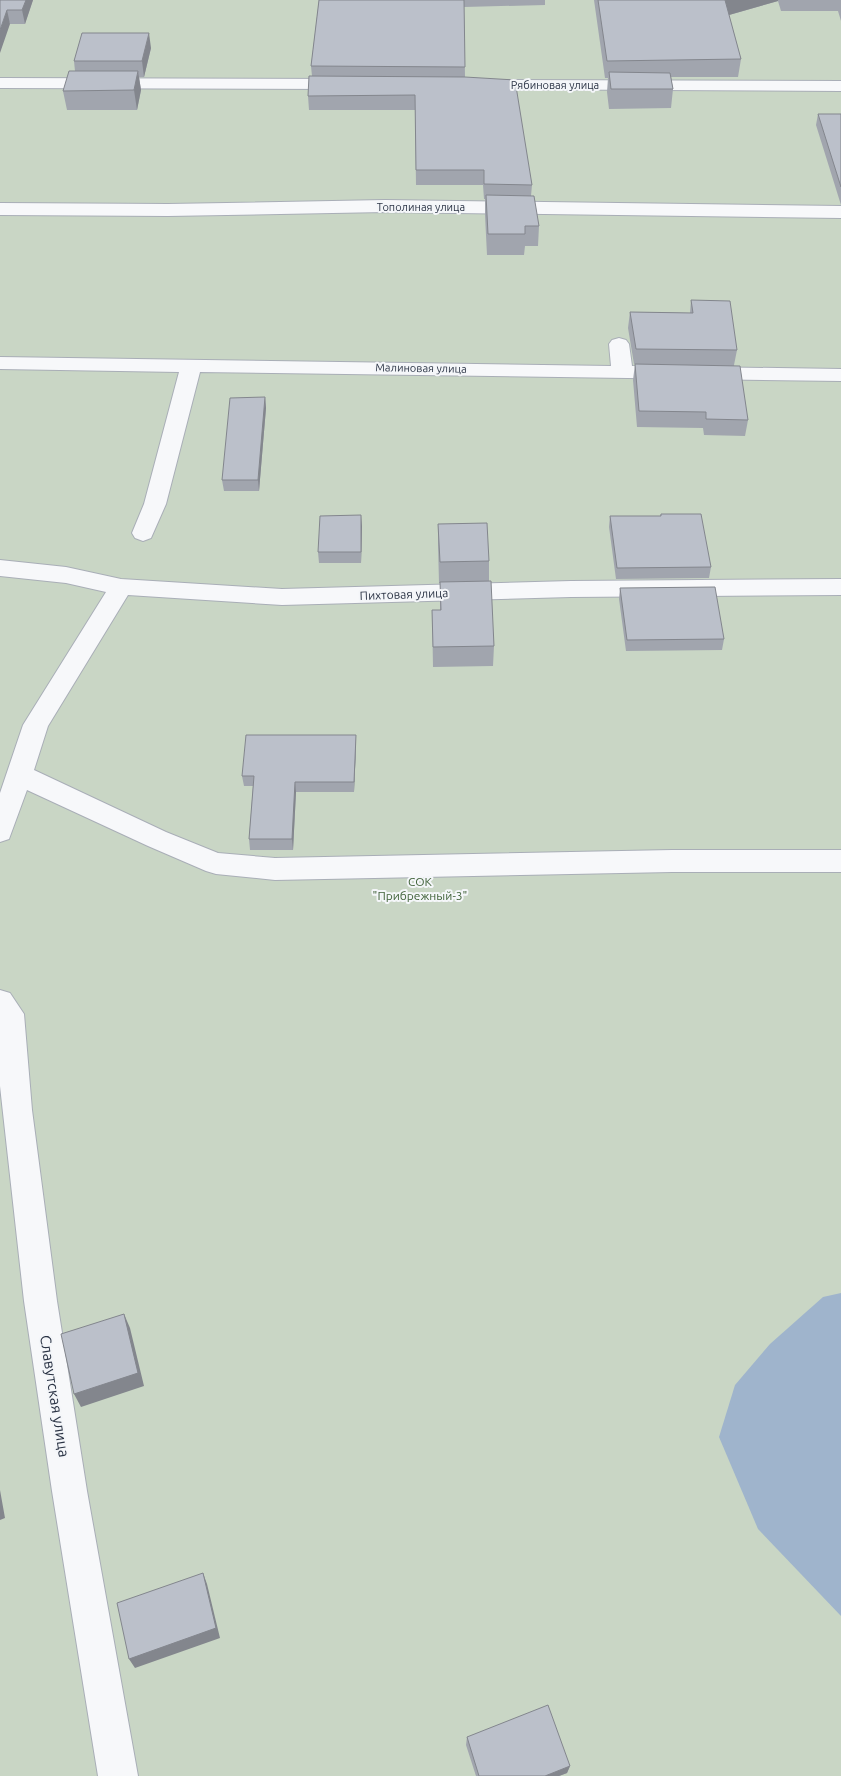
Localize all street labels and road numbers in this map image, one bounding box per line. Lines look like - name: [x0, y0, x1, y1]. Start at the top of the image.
- street label: Рябиновая улица: [511, 79, 599, 91]
- street label: Тополиная улица: [377, 201, 465, 213]
- street label: Малиновая улица: [375, 361, 467, 375]
- street label: Пихтовая улица: [359, 586, 449, 602]
- street label: Славутская улица: [37, 1334, 73, 1458]

